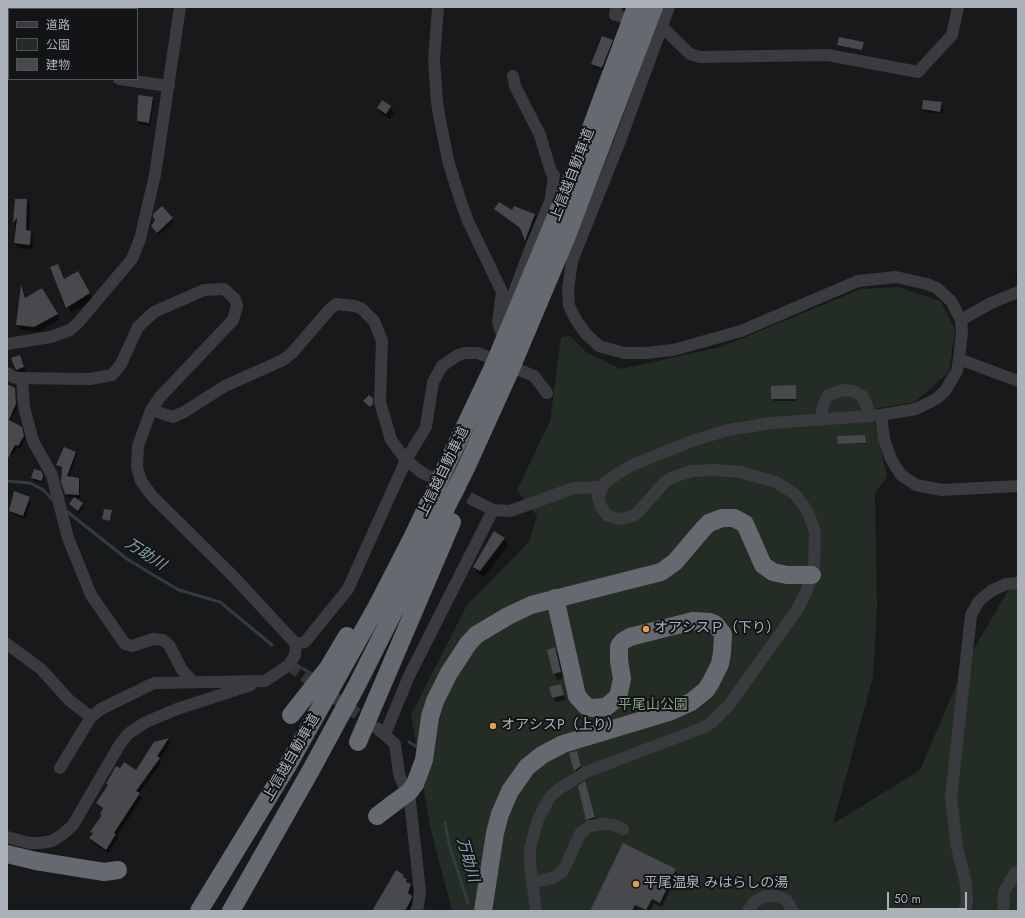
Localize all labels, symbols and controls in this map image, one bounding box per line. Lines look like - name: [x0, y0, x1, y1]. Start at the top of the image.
- legend: [8, 8, 138, 80]
- text: 道路: [46, 16, 70, 34]
- text: 公園: [46, 36, 70, 54]
- text: 建物: [46, 56, 70, 74]
- street label: 上信越自動車道: [548, 126, 598, 224]
- street label: 上信越自動車道: [415, 424, 473, 520]
- water label: 万助川: [121, 535, 169, 575]
- place label: オアシスＰ（下り）: [654, 621, 780, 637]
- marker: オアシスＰ（下り）: [641, 624, 651, 634]
- park label: 平尾山公園: [618, 698, 688, 714]
- street label: 上信越自動車道: [260, 711, 324, 805]
- place label: オアシスP（上り）: [501, 718, 621, 734]
- marker: オアシスP（上り）: [488, 721, 498, 731]
- water label: 万助川: [452, 836, 482, 884]
- place label: 平尾温泉 みはらしの湯: [644, 876, 788, 892]
- marker: 平尾温泉 みはらしの湯: [631, 879, 641, 889]
- scale bar: [889, 884, 969, 910]
- text: 50 m: [894, 890, 921, 908]

